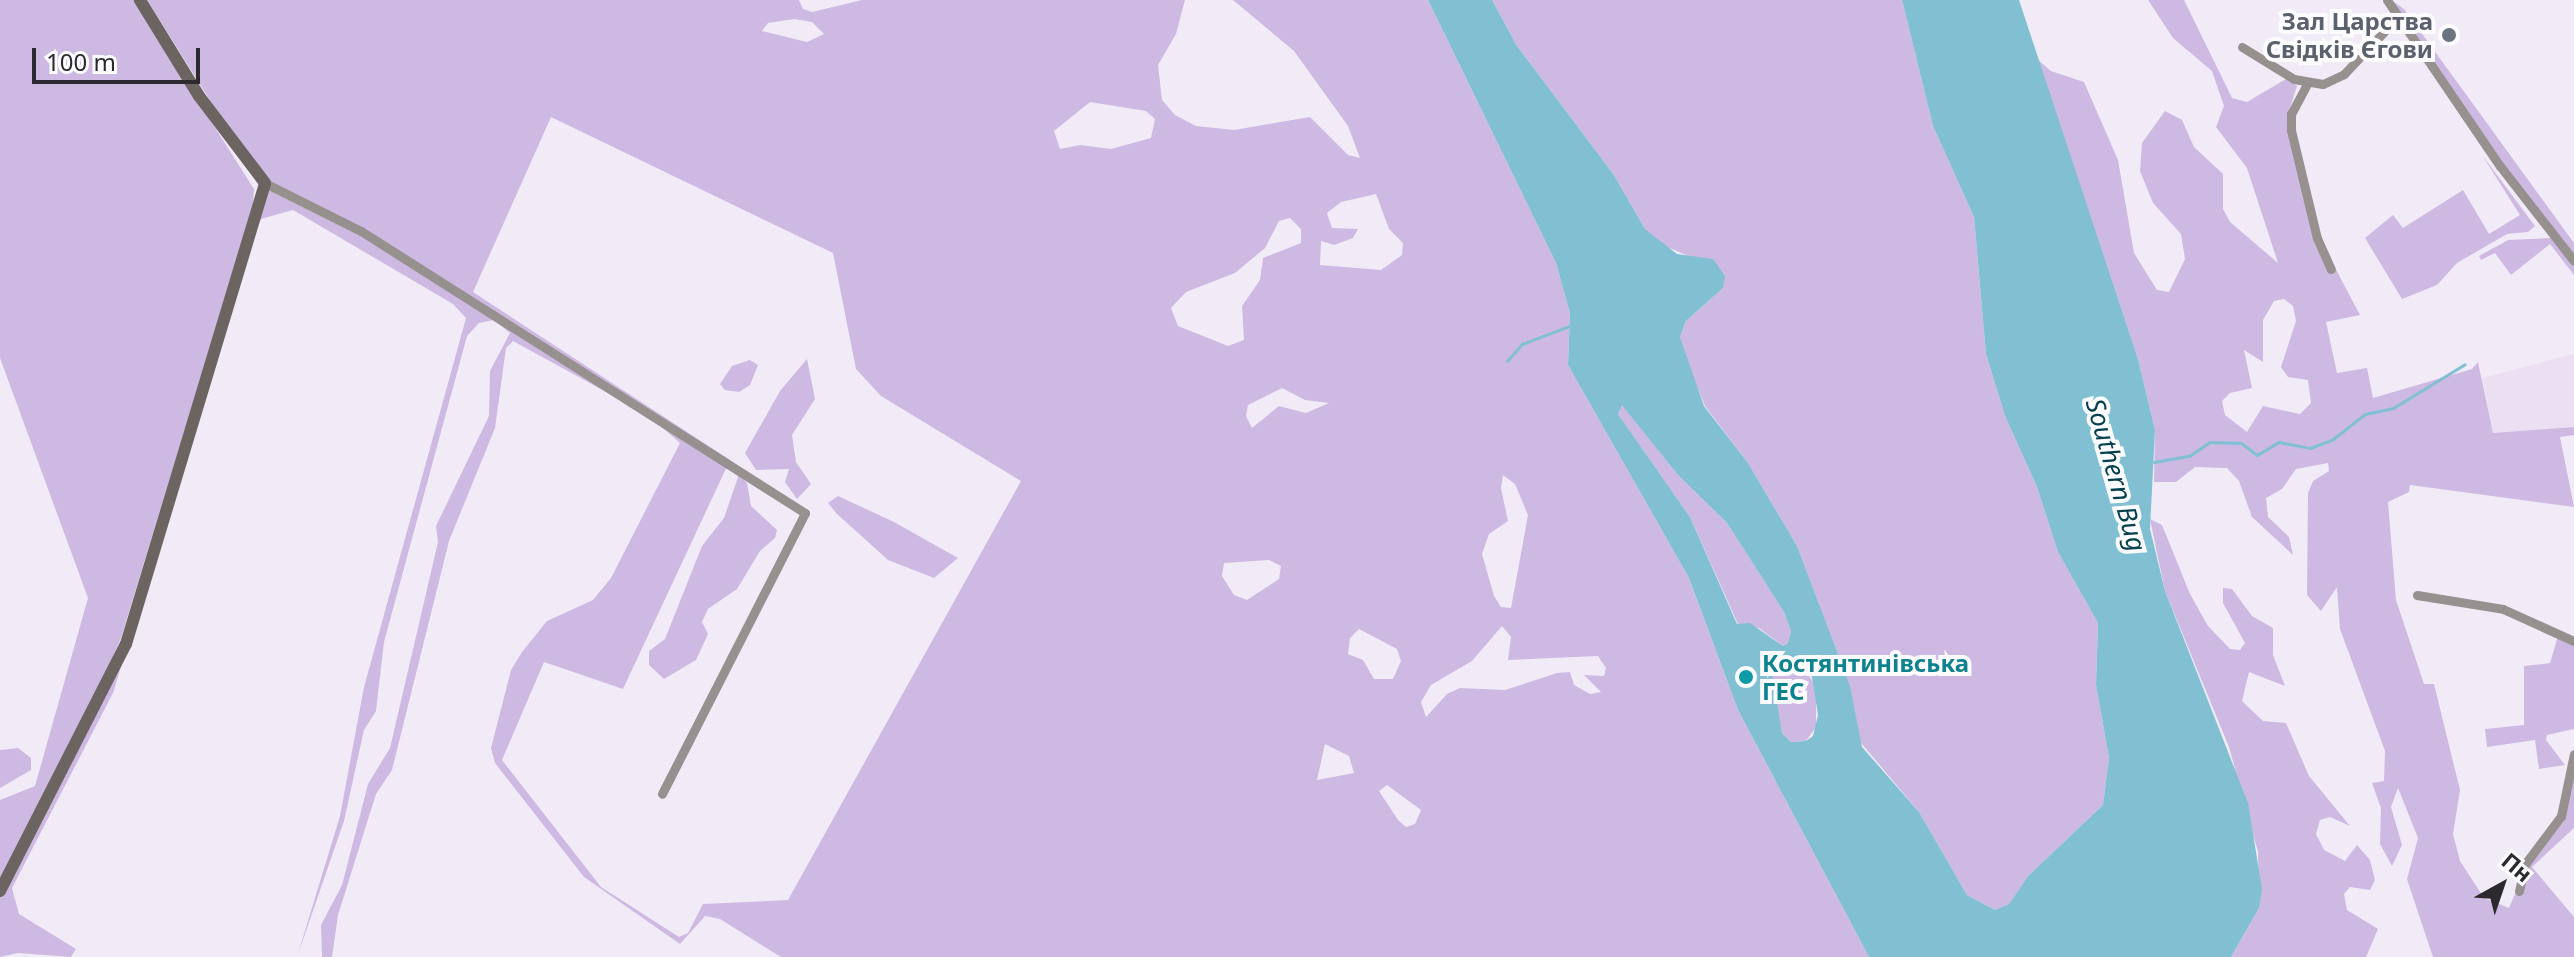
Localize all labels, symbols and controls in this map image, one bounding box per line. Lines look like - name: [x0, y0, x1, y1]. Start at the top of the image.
- place label: Зал Царства Свідків Єгови: [2266, 7, 2433, 63]
- marker: Зал Царства Свідків Єгови: [2440, 26, 2458, 44]
- scale bar: [36, 32, 204, 82]
- text: 100 m: [46, 45, 116, 78]
- water label: Southern Bug: [2079, 395, 2153, 555]
- place label: Костянтинівська ГЕС: [1762, 649, 1969, 705]
- marker: Костянтинівська ГЕС: [1737, 668, 1755, 686]
- north arrow: [2462, 845, 2542, 925]
- text: Пн: [2496, 845, 2539, 888]

